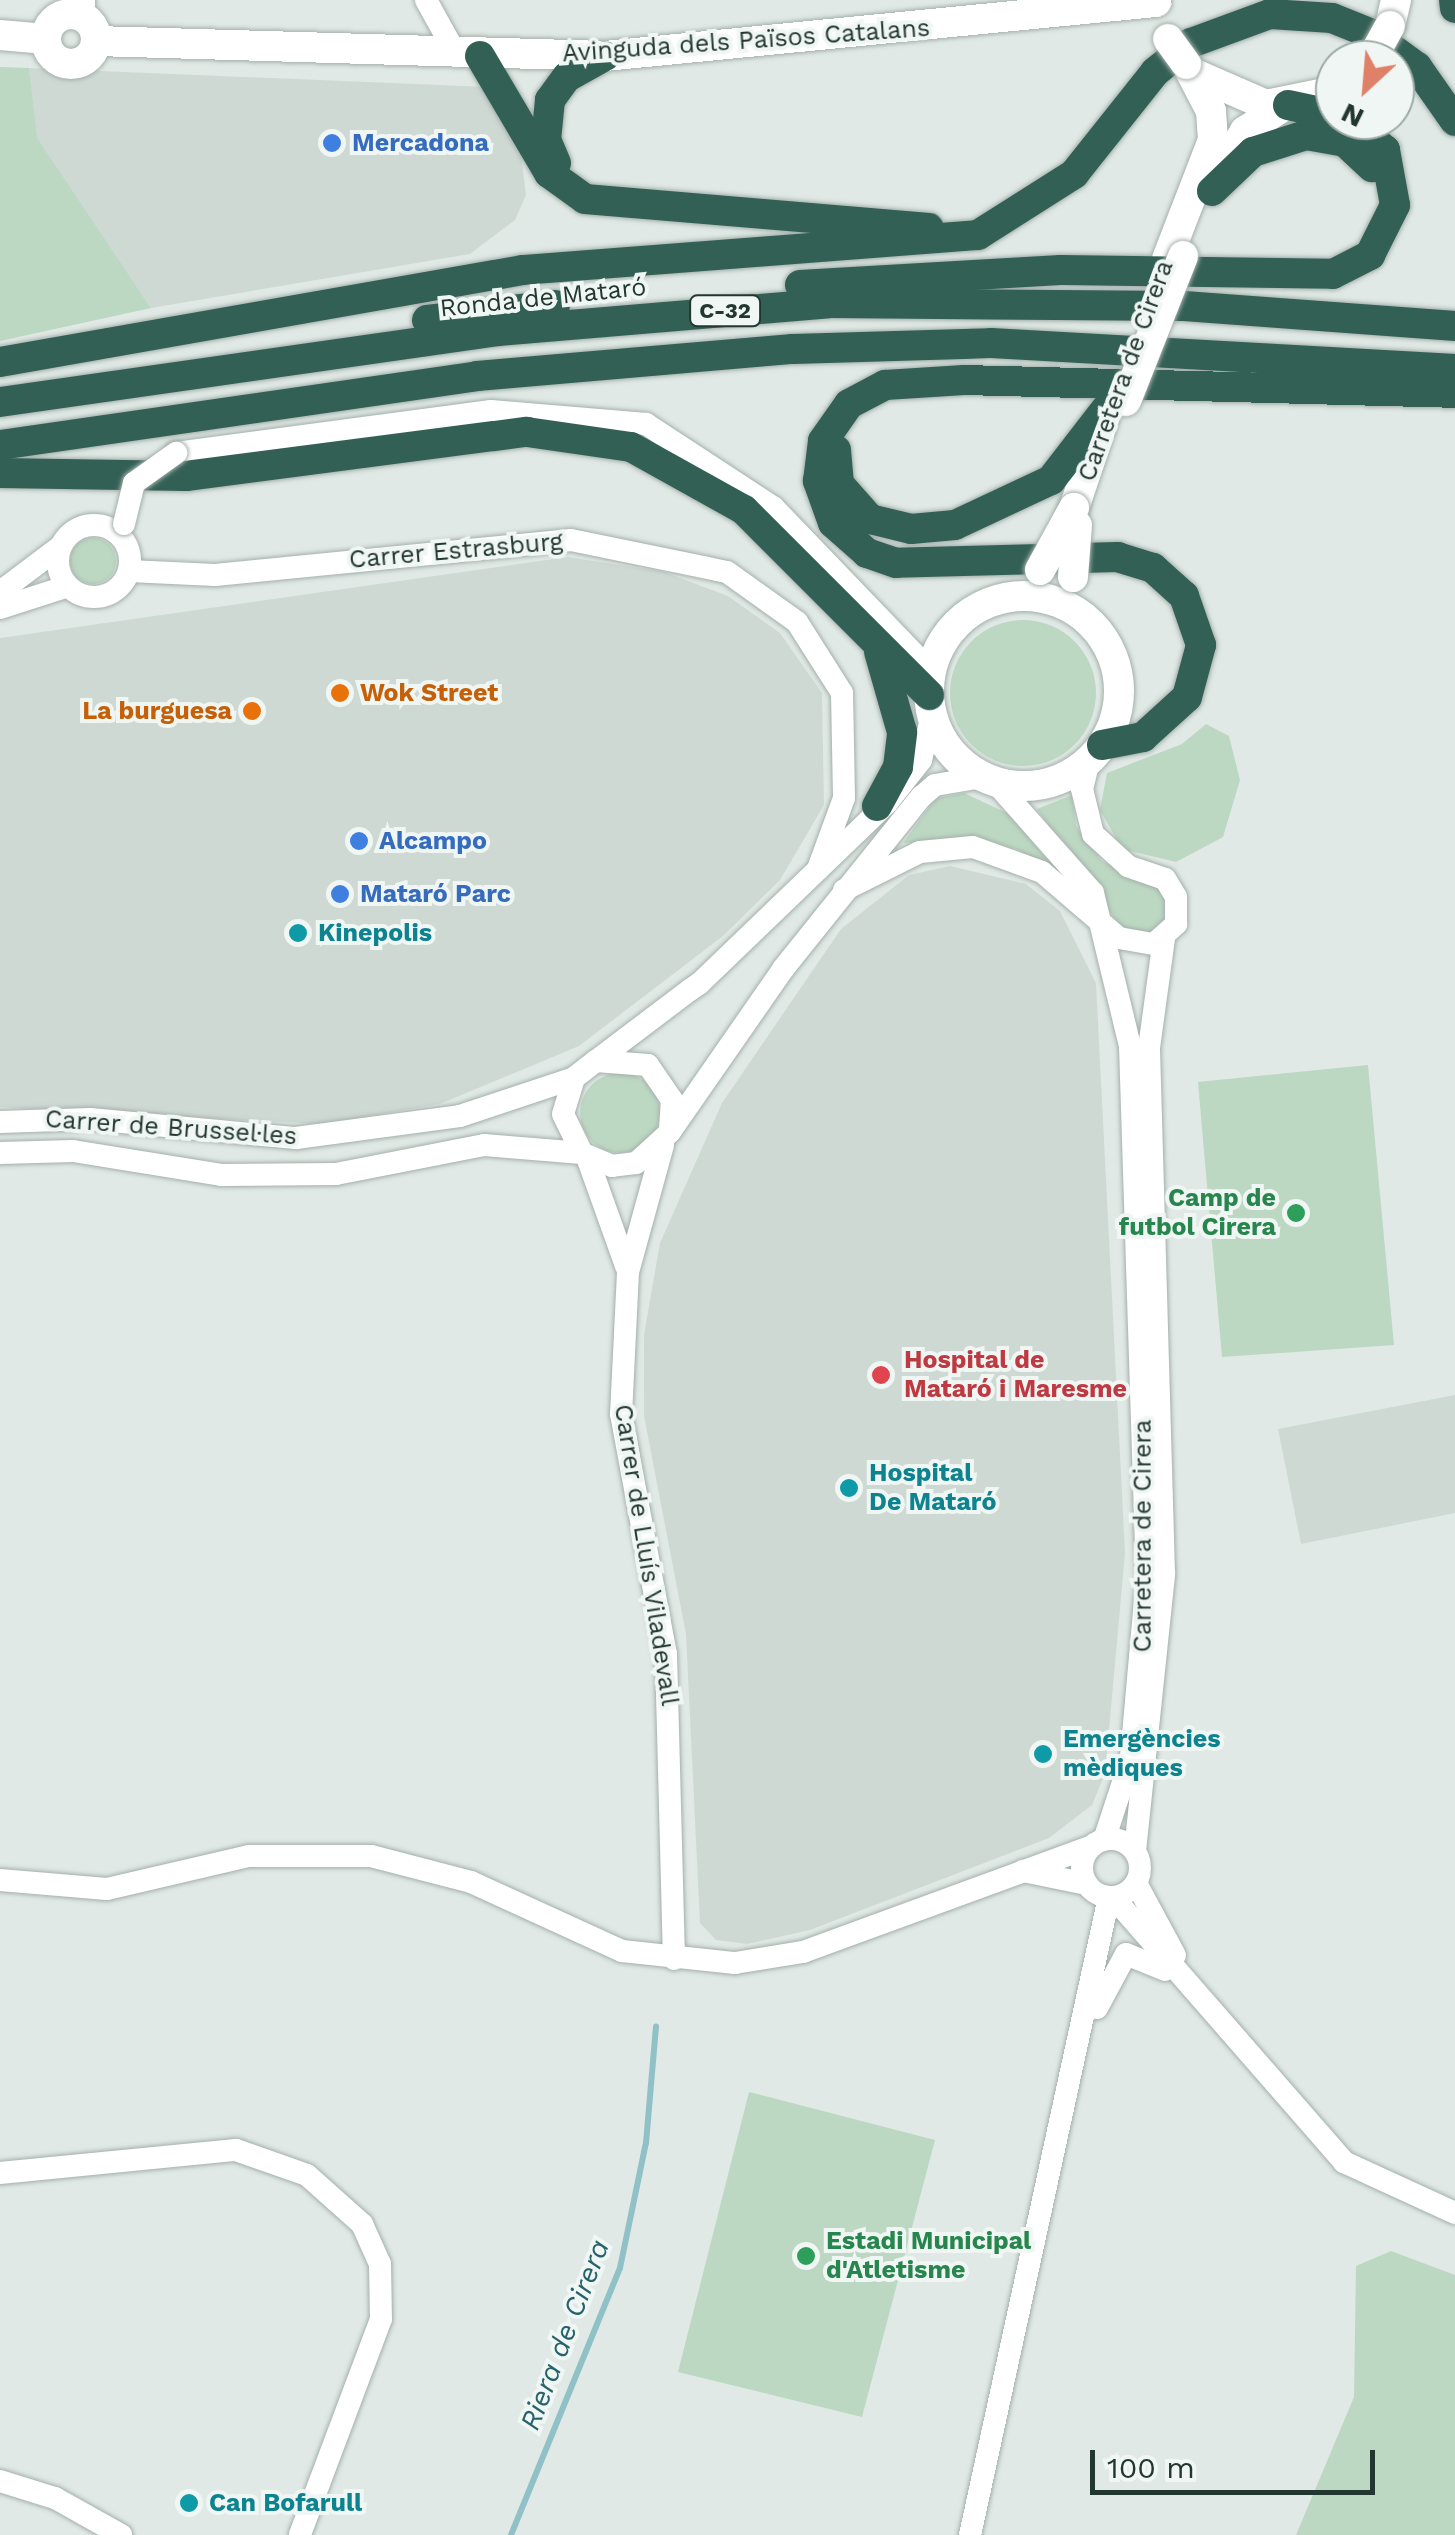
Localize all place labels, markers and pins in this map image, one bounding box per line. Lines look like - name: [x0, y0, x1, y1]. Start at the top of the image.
- place label: Mercadona: [352, 128, 489, 158]
- marker: Mercadona: [321, 132, 343, 154]
- place label: Wok Street: [360, 678, 499, 708]
- marker: Wok Street: [329, 682, 351, 704]
- place label: La burguesa: [82, 696, 232, 726]
- marker: La burguesa: [241, 700, 263, 722]
- place label: Alcampo: [379, 826, 487, 856]
- marker: Alcampo: [348, 830, 370, 852]
- place label: Mataró Parc: [360, 879, 511, 909]
- marker: Mataró Parc: [329, 883, 351, 905]
- place label: Kinepolis: [318, 918, 432, 948]
- marker: Kinepolis: [287, 922, 309, 944]
- place label: Camp de futbol Cirera: [1119, 1184, 1276, 1243]
- marker: Camp de futbol Cirera: [1285, 1202, 1307, 1224]
- place label: Hospital de Mataró i Maresme: [904, 1346, 1127, 1405]
- marker: Hospital de Mataró i Maresme: [868, 1362, 894, 1388]
- place label: Hospital De Mataró: [869, 1459, 996, 1518]
- marker: Hospital De Mataró: [838, 1477, 860, 1499]
- place label: Emergències mèdiques: [1063, 1725, 1220, 1784]
- marker: Emergències mèdiques: [1032, 1743, 1054, 1765]
- place label: Estadi Municipal d'Atletisme: [826, 2227, 1031, 2286]
- marker: Estadi Municipal d'Atletisme: [795, 2245, 817, 2267]
- place label: Can Bofarull: [209, 2488, 362, 2518]
- marker: Can Bofarull: [178, 2492, 200, 2514]

